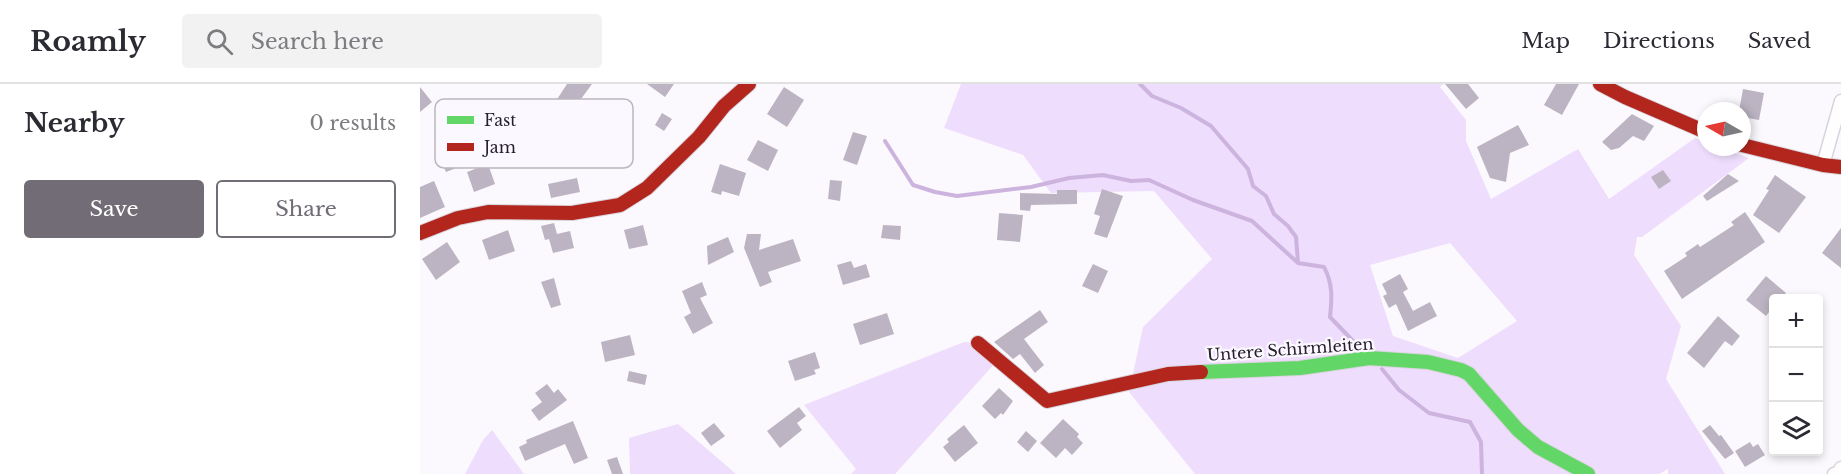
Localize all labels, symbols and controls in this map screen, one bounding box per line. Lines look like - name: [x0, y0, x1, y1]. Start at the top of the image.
- search box: [182, 14, 602, 68]
- text: Roamly: [30, 24, 146, 59]
- icon: search: [203, 25, 236, 58]
- text: Search here: [251, 28, 384, 55]
- text: Map: [1521, 28, 1570, 54]
- text: Directions: [1603, 28, 1715, 54]
- text: Saved: [1748, 28, 1811, 54]
- legend: [435, 99, 633, 168]
- north arrow: [1697, 102, 1751, 156]
- text: Nearby: [24, 107, 125, 139]
- text: Fast: [484, 110, 516, 130]
- text: 0 results: [310, 111, 396, 135]
- text: Jam: [482, 137, 516, 157]
- button: Save: [24, 180, 204, 238]
- button: Share: [216, 180, 396, 238]
- map controls: [1769, 294, 1823, 456]
- button: +: [1769, 294, 1823, 348]
- street label: Untere Schirmleiten: [1206, 333, 1374, 365]
- button: −: [1769, 348, 1823, 402]
- button: layers: [1769, 402, 1823, 456]

